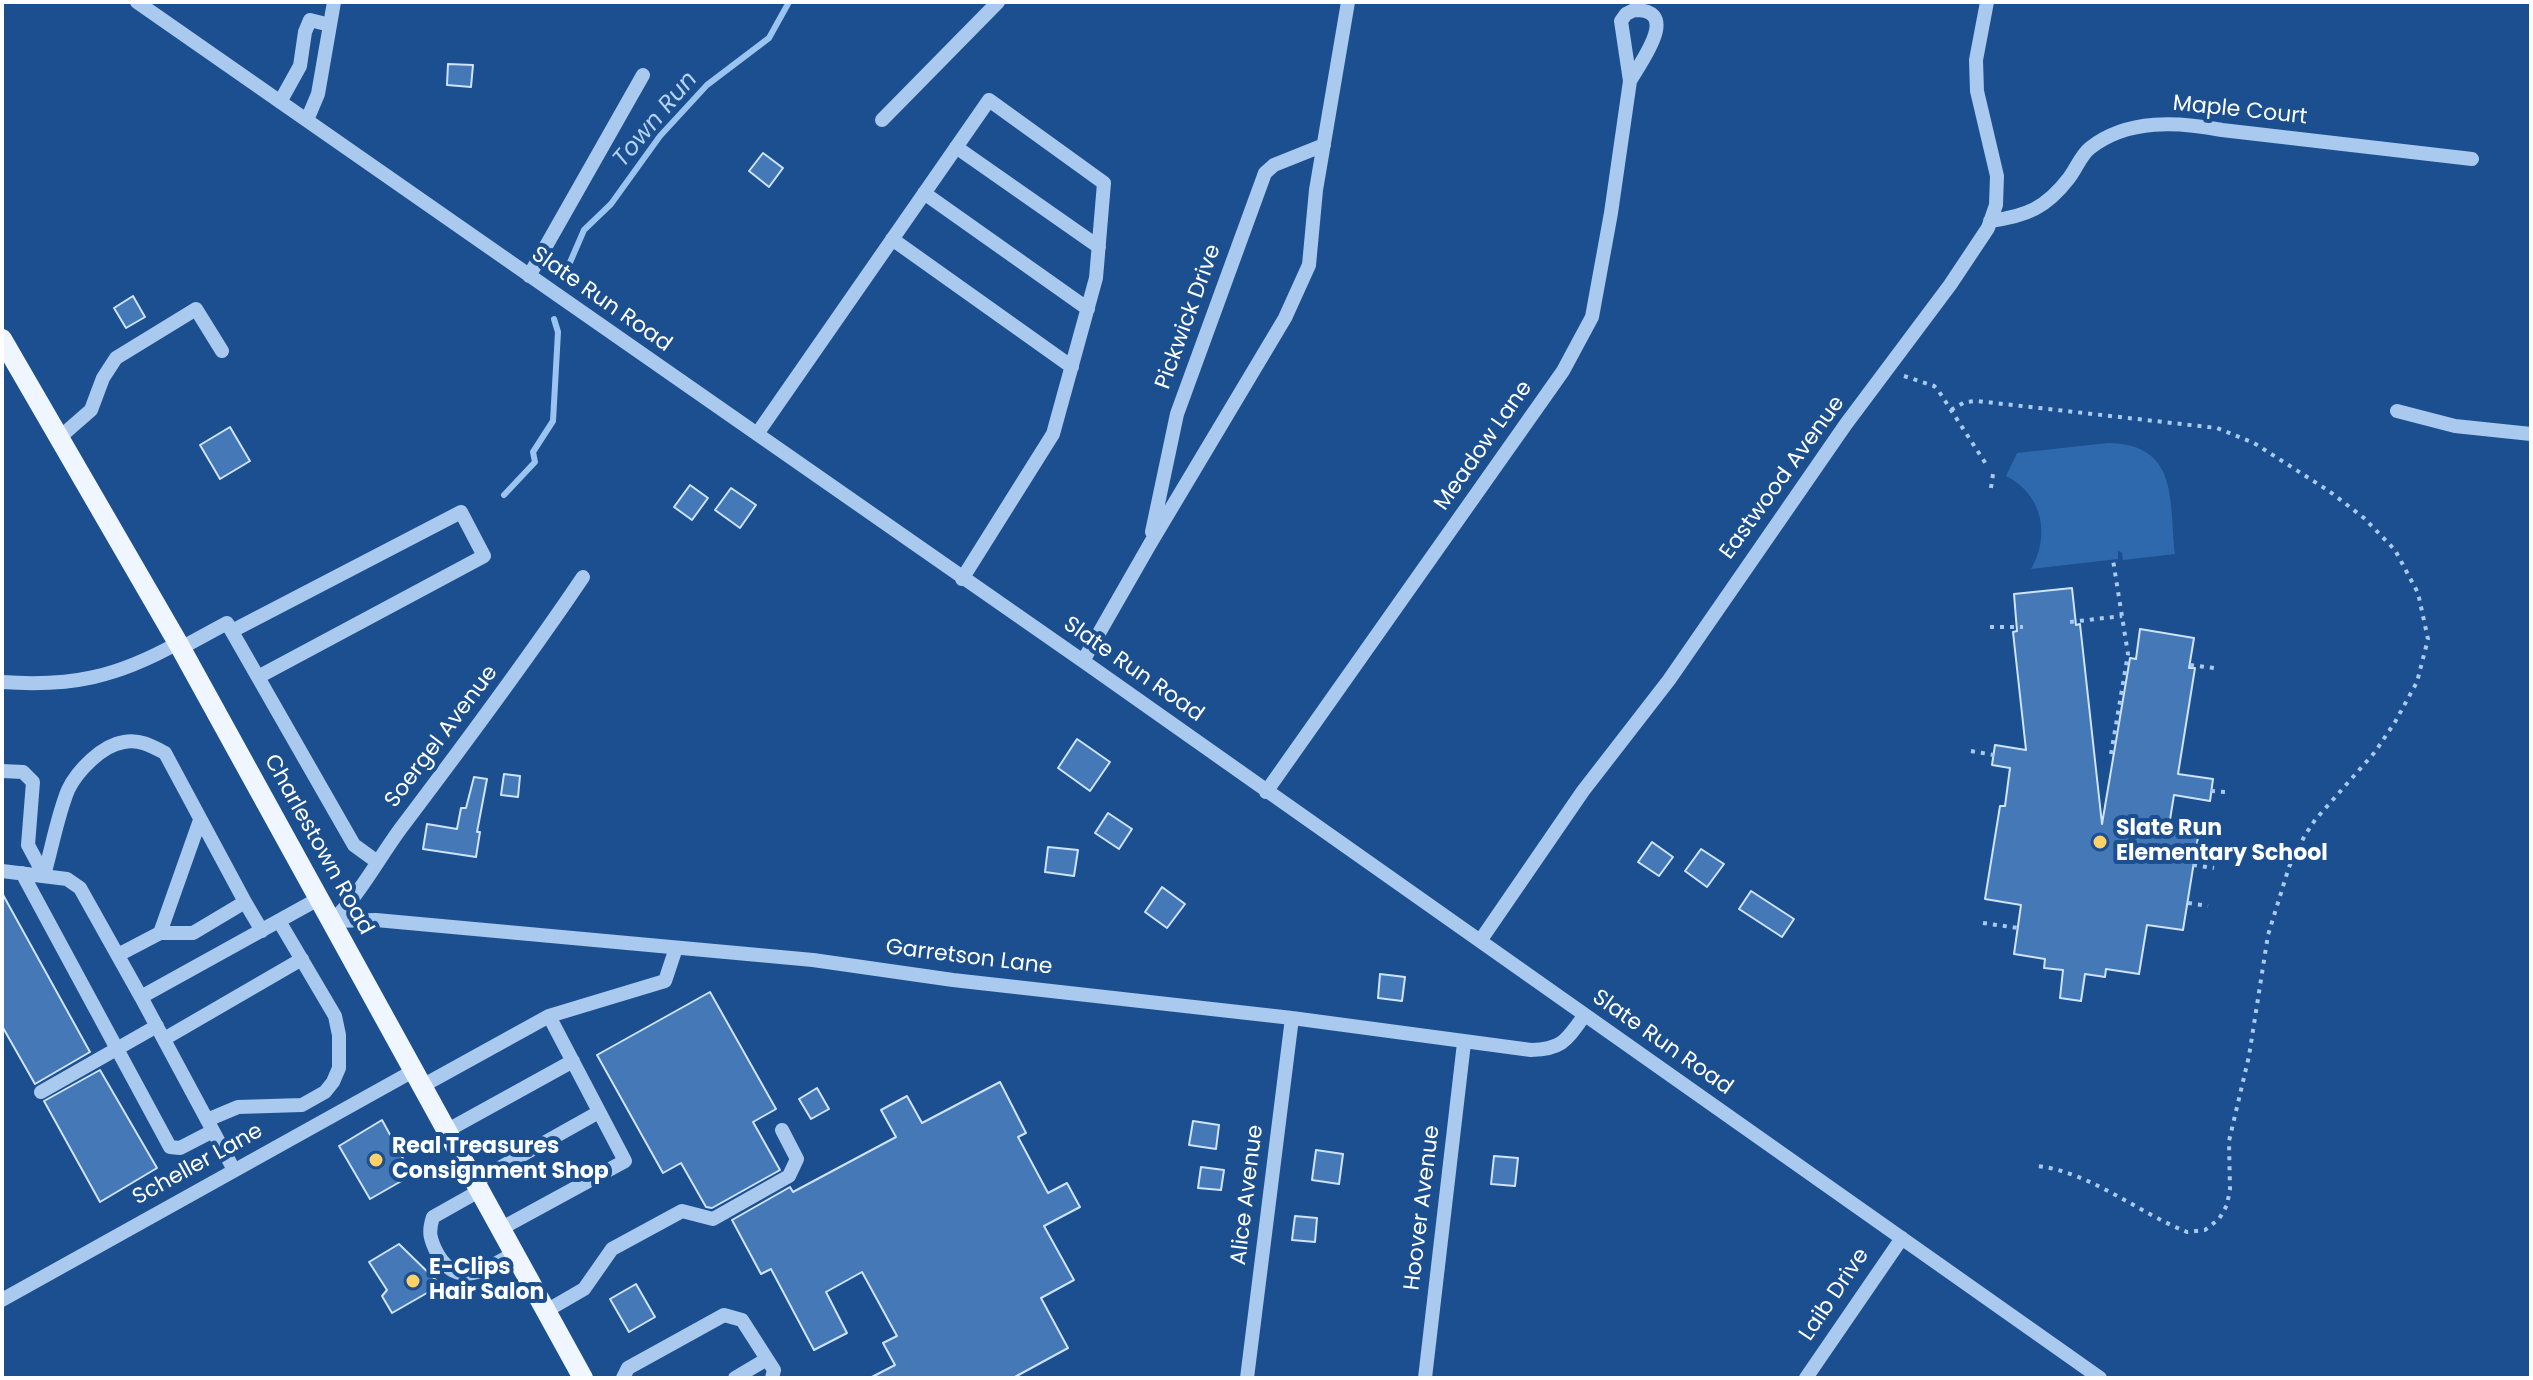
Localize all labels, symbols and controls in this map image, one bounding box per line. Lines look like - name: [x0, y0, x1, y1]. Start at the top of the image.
- water label: Town Run: [608, 66, 704, 174]
- street label: Maple Court: [2172, 91, 2308, 131]
- street label: Pickwick Drive: [1151, 241, 1227, 393]
- street label: Slate Run Road: [526, 242, 676, 358]
- street label: Meadow Lane: [1429, 376, 1539, 516]
- street label: Eastwood Avenue: [1715, 391, 1851, 565]
- street label: Slate Run Road: [1058, 612, 1208, 728]
- street label: Soergel Avenue: [380, 661, 504, 813]
- street label: Charlestown Road: [257, 750, 379, 940]
- place label: Slate Run Elementary School: [2116, 816, 2328, 868]
- marker: Slate Run Elementary School: [2091, 833, 2109, 851]
- street label: Garretson Lane: [884, 935, 1054, 981]
- street label: Slate Run Road: [1587, 985, 1737, 1101]
- street label: Scheller Lane: [128, 1118, 268, 1212]
- street label: Alice Avenue: [1226, 1123, 1270, 1267]
- street label: Hoover Avenue: [1400, 1124, 1446, 1292]
- place label: Real Treasures Consignment Shop: [392, 1134, 609, 1186]
- marker: Real Treasures Consignment Shop: [367, 1151, 385, 1169]
- street label: Laib Drive: [1795, 1244, 1875, 1346]
- place label: E-Clips Hair Salon: [429, 1255, 544, 1306]
- marker: E-Clips Hair Salon: [404, 1272, 422, 1290]

